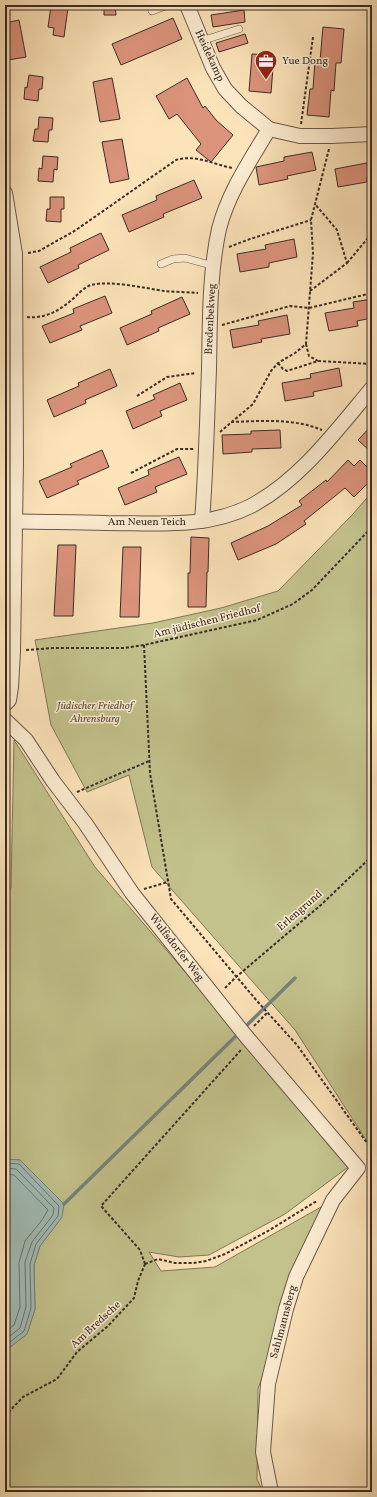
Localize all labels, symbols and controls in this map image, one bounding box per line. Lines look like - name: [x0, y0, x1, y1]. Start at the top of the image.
- street label: Heidekamp: [190, 28, 228, 84]
- office icon: Yue Dong: [253, 48, 279, 81]
- place label: Yue Dong: [282, 54, 328, 69]
- street label: Bredenbekweg: [202, 283, 220, 355]
- street label: Am Neuen Teich: [108, 515, 187, 530]
- street label: Am jüdischen Friedhof: [152, 601, 263, 643]
- park label: Jüdischer Friedhof Ahrensburg: [56, 699, 136, 727]
- street label: Erlengrund: [274, 887, 326, 935]
- street label: Wulfsdorfer Weg: [145, 911, 207, 985]
- street label: Sahlmannsberg: [267, 1283, 301, 1361]
- street label: Am Bredsche: [68, 1298, 124, 1352]

